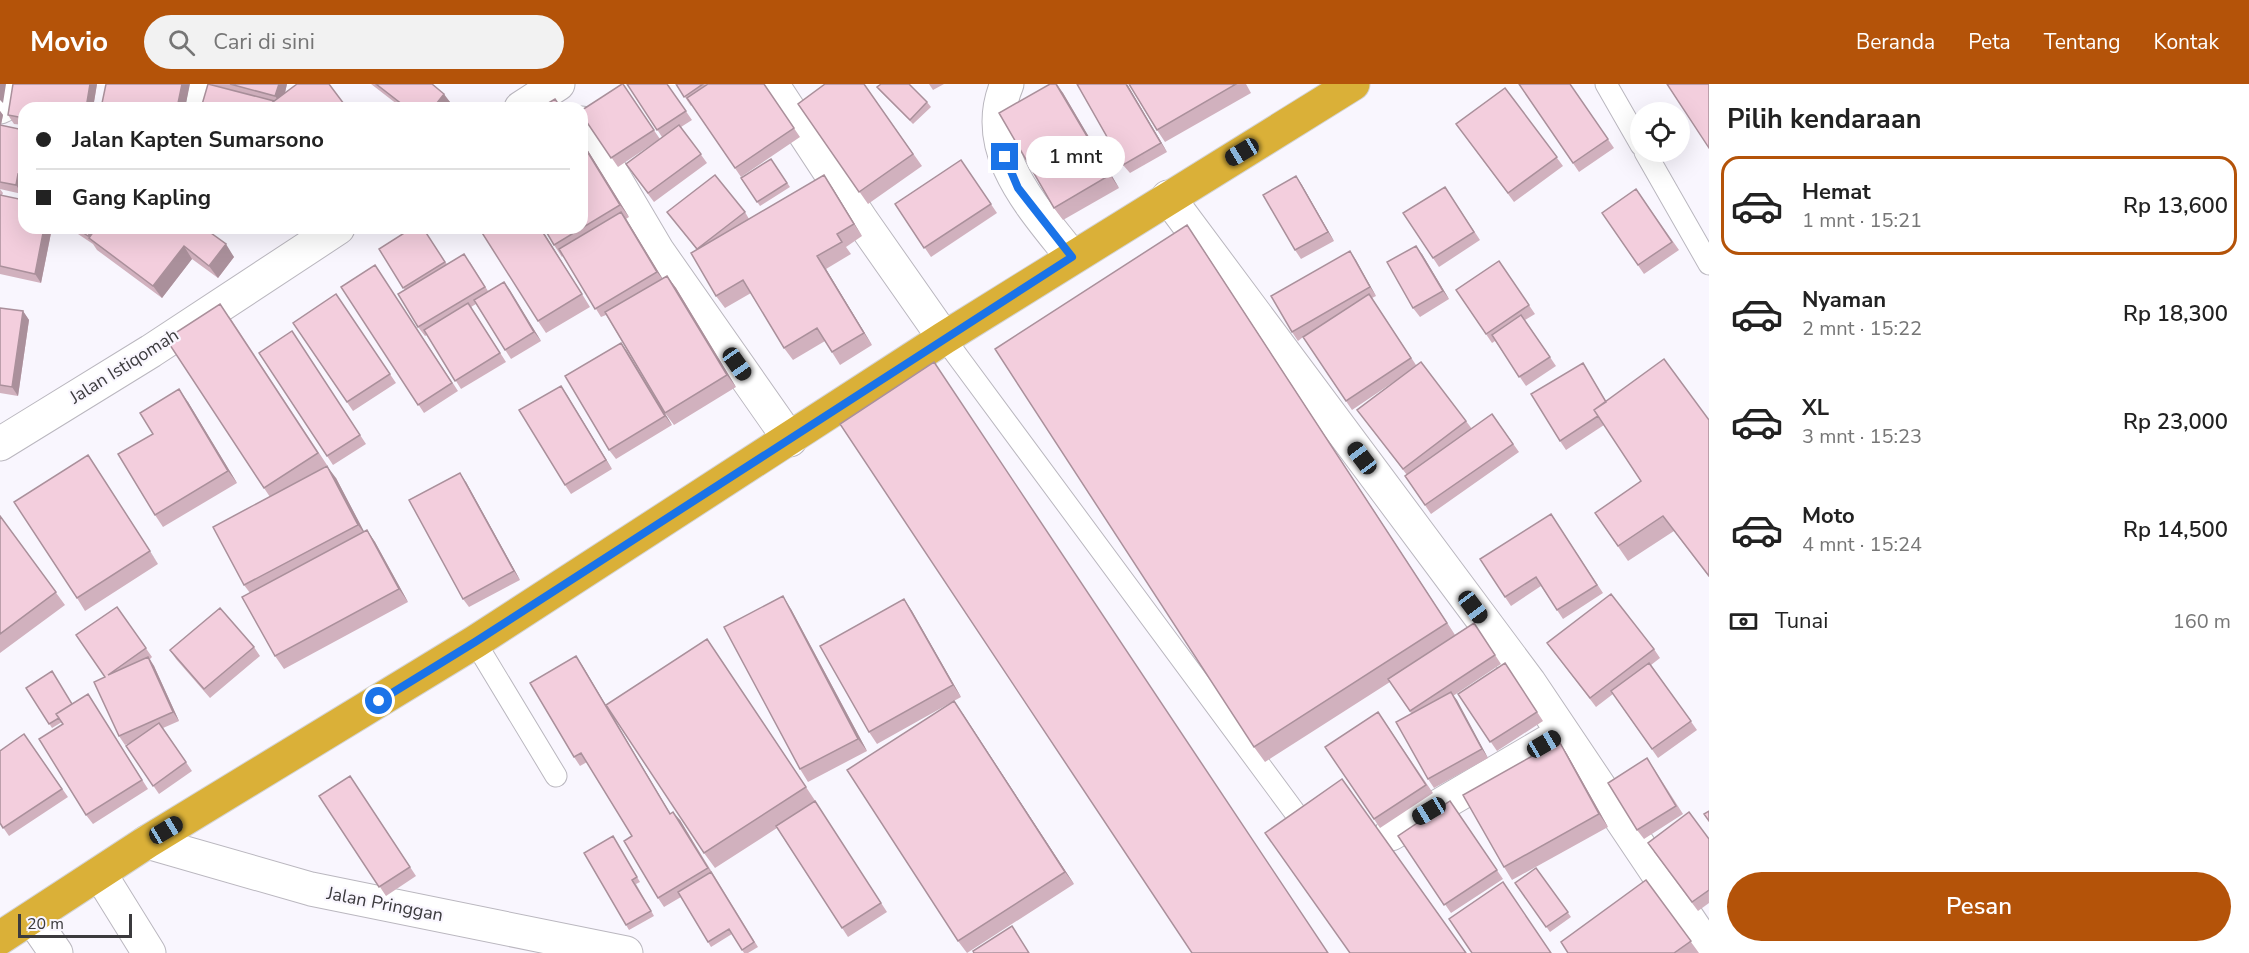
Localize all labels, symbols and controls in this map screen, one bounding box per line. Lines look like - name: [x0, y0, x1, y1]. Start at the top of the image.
- search box: [144, 15, 564, 69]
- text: Movio: [30, 23, 108, 61]
- icon: search: [165, 26, 198, 59]
- text: Cari di sini: [213, 27, 315, 57]
- text: Beranda: [1856, 28, 1935, 56]
- text: Peta: [1968, 28, 2011, 56]
- text: Tentang: [2044, 28, 2121, 56]
- text: Kontak: [2154, 28, 2219, 56]
- text: Pilih kendaraan: [1727, 101, 1921, 138]
- map controls: [1630, 102, 1690, 162]
- button: locate: [1630, 102, 1690, 162]
- text: Jalan Kapten Sumarsono: [72, 125, 324, 155]
- car: [1222, 135, 1262, 169]
- callout: 1 mnt: [1026, 136, 1125, 178]
- route end: [991, 143, 1018, 170]
- text: 1 mnt: [1049, 143, 1102, 170]
- text: Hemat: [1802, 177, 1871, 207]
- icon: car: [1730, 179, 1784, 233]
- text: Gang Kapling: [72, 183, 211, 213]
- text: Rp 13,600: [2123, 191, 2228, 221]
- text: 1 mnt · 15:21: [1802, 207, 1922, 234]
- text: Nyaman: [1802, 285, 1886, 315]
- icon: car: [1730, 287, 1784, 341]
- text: Rp 18,300: [2123, 299, 2228, 329]
- text: 2 mnt · 15:22: [1802, 315, 1922, 342]
- street label: Jalan Istiqomah: [64, 323, 183, 410]
- car: [719, 344, 755, 384]
- text: XL: [1802, 393, 1829, 423]
- icon: car: [1730, 395, 1784, 449]
- text: Rp 23,000: [2123, 407, 2228, 437]
- text: 3 mnt · 15:23: [1802, 423, 1922, 450]
- car: [1344, 438, 1380, 478]
- text: Moto: [1802, 501, 1855, 531]
- icon: car: [1730, 503, 1784, 557]
- text: Rp 14,500: [2123, 515, 2228, 545]
- text: 4 mnt · 15:24: [1802, 531, 1922, 558]
- car: [1455, 587, 1491, 627]
- icon: cash: [1727, 605, 1760, 638]
- text: Tunai: [1775, 606, 1828, 636]
- text: 160 m: [2173, 608, 2231, 635]
- route start: [365, 687, 392, 714]
- car: [1524, 727, 1564, 761]
- car: [1409, 794, 1449, 828]
- car: [146, 813, 186, 847]
- button: Pesan: [1727, 872, 2231, 941]
- street label: Jalan Pringgan: [324, 881, 445, 927]
- scale bar: [18, 911, 132, 938]
- text: 20 m: [27, 913, 64, 935]

